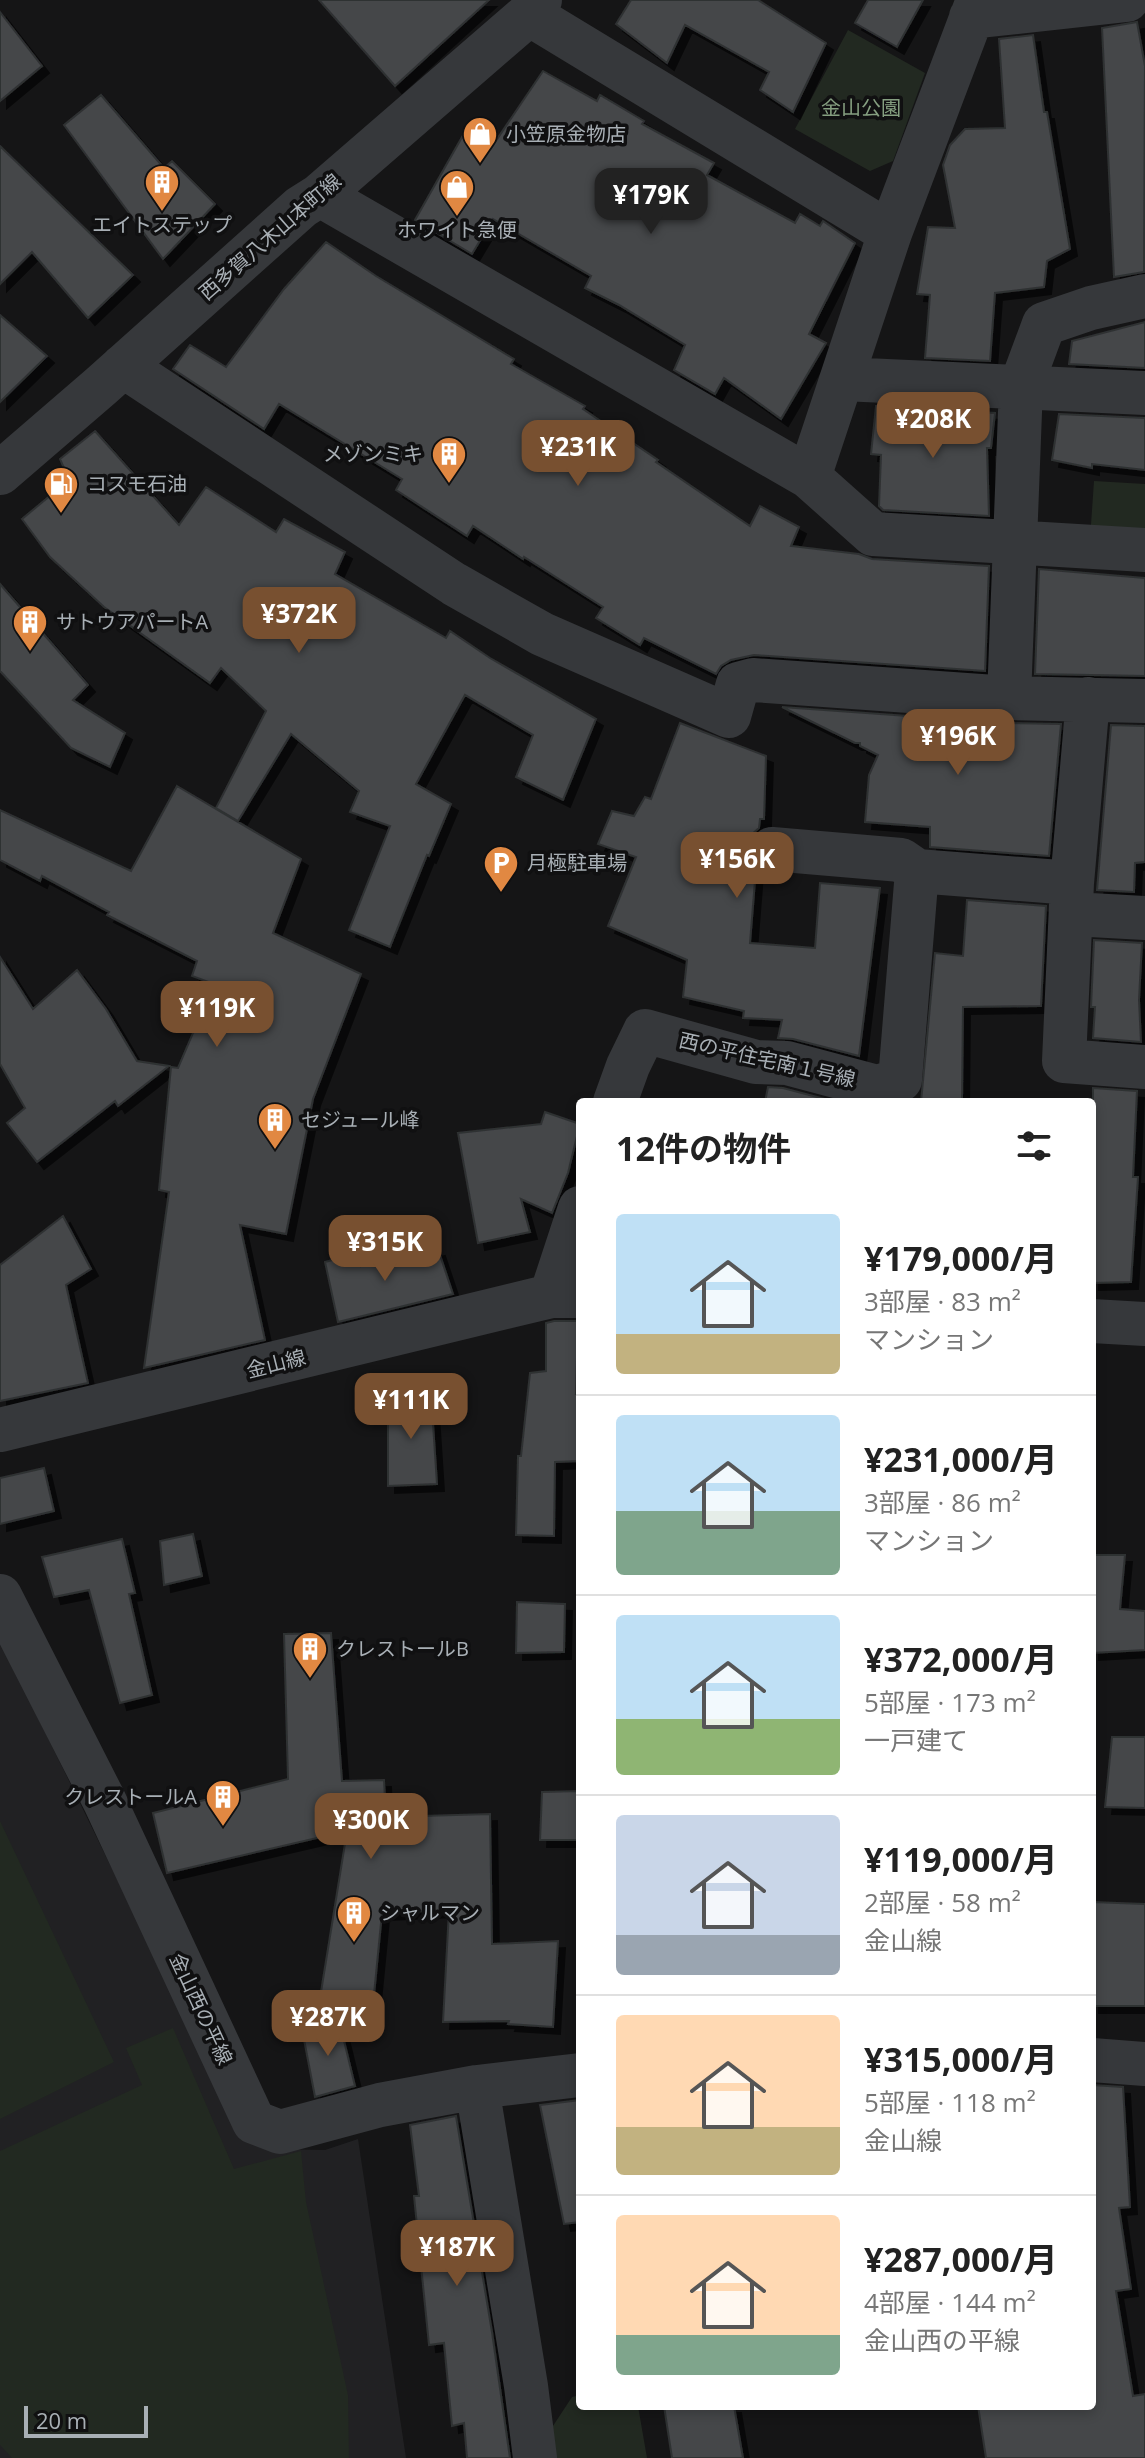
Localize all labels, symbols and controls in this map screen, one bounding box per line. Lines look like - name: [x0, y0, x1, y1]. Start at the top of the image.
- park label: 金山公園: [821, 94, 901, 121]
- shop icon: 小笠原金物店: [461, 115, 499, 165]
- place label: 小笠原金物店: [506, 120, 626, 147]
- building icon: エイトステップ: [143, 163, 181, 213]
- street label: 西多賀八木山本町線: [193, 167, 346, 306]
- shop icon: ホワイト急便: [438, 168, 476, 218]
- pin: ¥179K: [595, 168, 707, 236]
- text: ¥179K: [613, 176, 689, 212]
- place label: エイトステップ: [92, 211, 232, 238]
- place label: ホワイト急便: [397, 216, 517, 243]
- pin: ¥208K: [877, 392, 989, 460]
- text: ¥208K: [895, 400, 971, 436]
- pin: ¥231K: [522, 420, 634, 488]
- text: ¥231K: [540, 428, 616, 464]
- building icon: メゾンミキ: [430, 435, 468, 485]
- place label: メゾンミキ: [323, 440, 423, 467]
- fuel station icon: コスモ石油: [42, 465, 80, 515]
- place label: コスモ石油: [87, 470, 187, 497]
- pin: ¥372K: [243, 587, 355, 655]
- text: ¥372K: [261, 595, 337, 631]
- building icon: サトウアパートA: [11, 603, 49, 653]
- place label: サトウアパートA: [56, 608, 209, 635]
- pin: ¥196K: [902, 709, 1014, 777]
- text: ¥196K: [920, 717, 996, 753]
- pin: ¥156K: [681, 832, 793, 900]
- text: ¥156K: [699, 840, 775, 876]
- parking icon: 月極駐車場: [482, 844, 520, 894]
- place label: 月極駐車場: [527, 849, 627, 876]
- pin: ¥119K: [161, 981, 273, 1049]
- text: ¥119K: [179, 989, 255, 1025]
- street label: 西の平住宅南１号線: [676, 1026, 858, 1093]
- building icon: セジュール峰: [256, 1101, 294, 1151]
- place label: セジュール峰: [301, 1106, 420, 1133]
- icon: filters: [1012, 1124, 1056, 1168]
- text: 12件の物件: [616, 1125, 791, 1171]
- pin: ¥315K: [329, 1215, 441, 1283]
- text: ¥315K: [347, 1223, 423, 1259]
- text: ¥179,000/月: [864, 1235, 1058, 1281]
- icon: home: [680, 1246, 776, 1342]
- text: 3部屋 · 83 m²: [864, 1283, 1021, 1319]
- text: マンション: [864, 1321, 994, 1357]
- street label: 金山線: [244, 1343, 308, 1384]
- pin: ¥111K: [355, 1373, 467, 1441]
- text: ¥111K: [373, 1381, 449, 1417]
- text: ¥231,000/月: [864, 1436, 1058, 1482]
- icon: home: [680, 1447, 776, 1543]
- text: 3部屋 · 86 m²: [864, 1484, 1021, 1520]
- text: マンション: [864, 1522, 994, 1558]
- building icon: クレストールB: [291, 1630, 329, 1680]
- place label: クレストールB: [336, 1635, 469, 1662]
- text: ¥372,000/月: [864, 1636, 1058, 1682]
- icon: home: [680, 1647, 776, 1743]
- text: 5部屋 · 173 m²: [864, 1684, 1036, 1720]
- text: 一戸建て: [864, 1722, 968, 1758]
- building icon: クレストールA: [204, 1778, 242, 1828]
- place label: クレストールA: [64, 1783, 197, 1810]
- pin: ¥300K: [315, 1793, 427, 1861]
- text: ¥300K: [333, 1801, 409, 1837]
- text: ¥119,000/月: [864, 1836, 1058, 1882]
- icon: home: [680, 1847, 776, 1943]
- text: 2部屋 · 58 m²: [864, 1884, 1021, 1920]
- building icon: シャルマン: [335, 1894, 373, 1944]
- place label: シャルマン: [380, 1899, 480, 1926]
- text: 金山線: [864, 1922, 942, 1958]
- street label: 金山西の平線: [164, 1949, 239, 2069]
- pin: ¥287K: [272, 1990, 384, 2058]
- text: ¥287K: [290, 1998, 366, 2034]
- text: ¥315,000/月: [864, 2036, 1058, 2082]
- icon: home: [680, 2047, 776, 2143]
- text: 5部屋 · 118 m²: [864, 2084, 1036, 2120]
- text: 金山線: [864, 2122, 942, 2158]
- pin: ¥187K: [401, 2220, 513, 2288]
- text: ¥187K: [419, 2228, 495, 2264]
- text: ¥287,000/月: [864, 2236, 1058, 2282]
- icon: home: [680, 2247, 776, 2343]
- text: 4部屋 · 144 m²: [864, 2284, 1036, 2320]
- text: 金山西の平線: [864, 2322, 1020, 2358]
- scale bar: [24, 2402, 148, 2438]
- text: 20 m: [36, 2405, 87, 2435]

